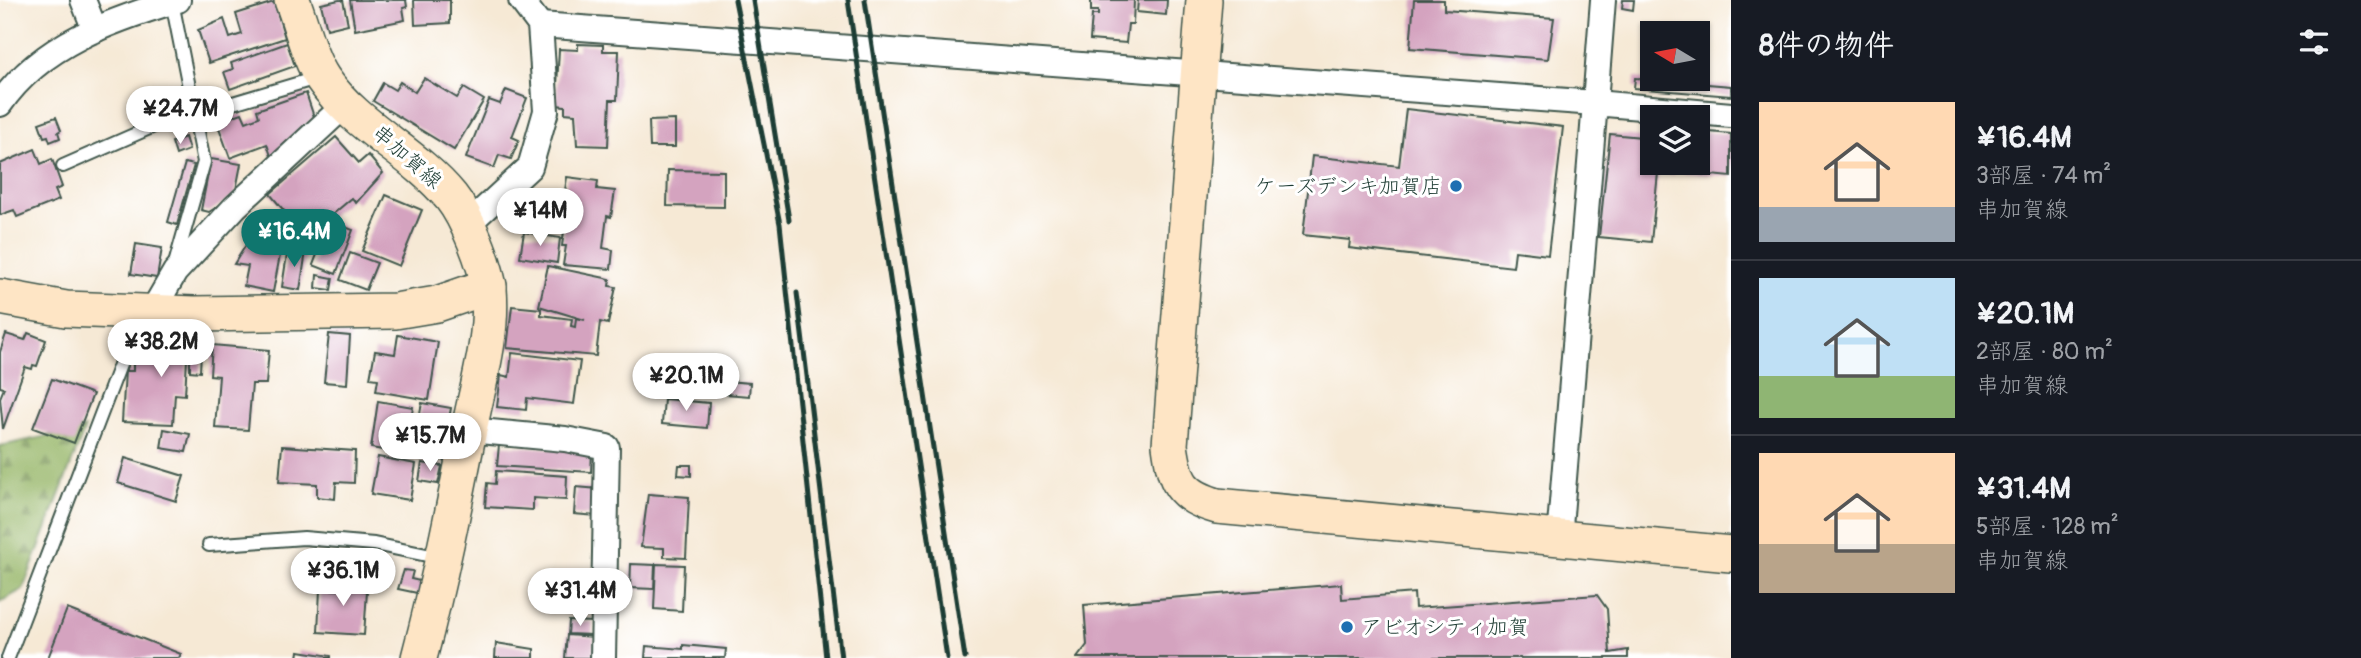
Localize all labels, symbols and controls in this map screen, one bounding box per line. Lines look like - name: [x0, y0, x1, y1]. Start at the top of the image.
- north arrow: [1640, 21, 1710, 91]
- map controls: [1640, 21, 1710, 175]
- icon: filters: [2295, 23, 2333, 61]
- text: 8件の物件: [1759, 27, 1894, 64]
- pin: ¥24.7M: [123, 86, 237, 146]
- text: ¥24.7M: [142, 94, 218, 123]
- button: layers: [1640, 105, 1710, 175]
- street label: 串加賀線: [366, 119, 448, 195]
- text: ¥16.4M: [1976, 119, 2072, 156]
- icon: home: [1815, 130, 1899, 214]
- text: 3部屋 · 74 m²: [1976, 161, 2111, 190]
- place label: ケーズデンキ加賀店: [1255, 173, 1442, 200]
- marker: ケーズデンキ加賀店: [1448, 178, 1464, 194]
- pin: ¥14M: [499, 188, 581, 248]
- text: 串加賀線: [1976, 195, 2068, 224]
- text: ¥14M: [513, 196, 567, 225]
- pin: ¥16.4M: [237, 210, 351, 269]
- text: ¥16.4M: [257, 217, 331, 246]
- text: ¥20.1M: [1976, 295, 2074, 332]
- icon: home: [1815, 306, 1899, 390]
- pin: ¥38.2M: [104, 320, 218, 379]
- text: ¥38.2M: [124, 327, 198, 356]
- text: 2部屋 · 80 m²: [1976, 337, 2113, 366]
- pin: ¥20.1M: [629, 354, 743, 413]
- text: ¥20.1M: [648, 361, 724, 390]
- text: 串加賀線: [1976, 371, 2068, 400]
- pin: ¥15.7M: [373, 414, 487, 473]
- text: ¥15.7M: [394, 421, 466, 450]
- text: ¥31.4M: [1976, 470, 2071, 507]
- icon: home: [1815, 481, 1899, 565]
- text: 5部屋 · 128 m²: [1976, 512, 2119, 541]
- text: 串加賀線: [1976, 546, 2068, 575]
- pin: ¥36.1M: [286, 548, 400, 608]
- text: ¥36.1M: [307, 556, 379, 585]
- pin: ¥31.4M: [523, 568, 637, 628]
- text: ¥31.4M: [544, 576, 616, 605]
- place label: アビオシティ加賀: [1361, 614, 1529, 641]
- marker: アビオシティ加賀: [1339, 619, 1355, 635]

